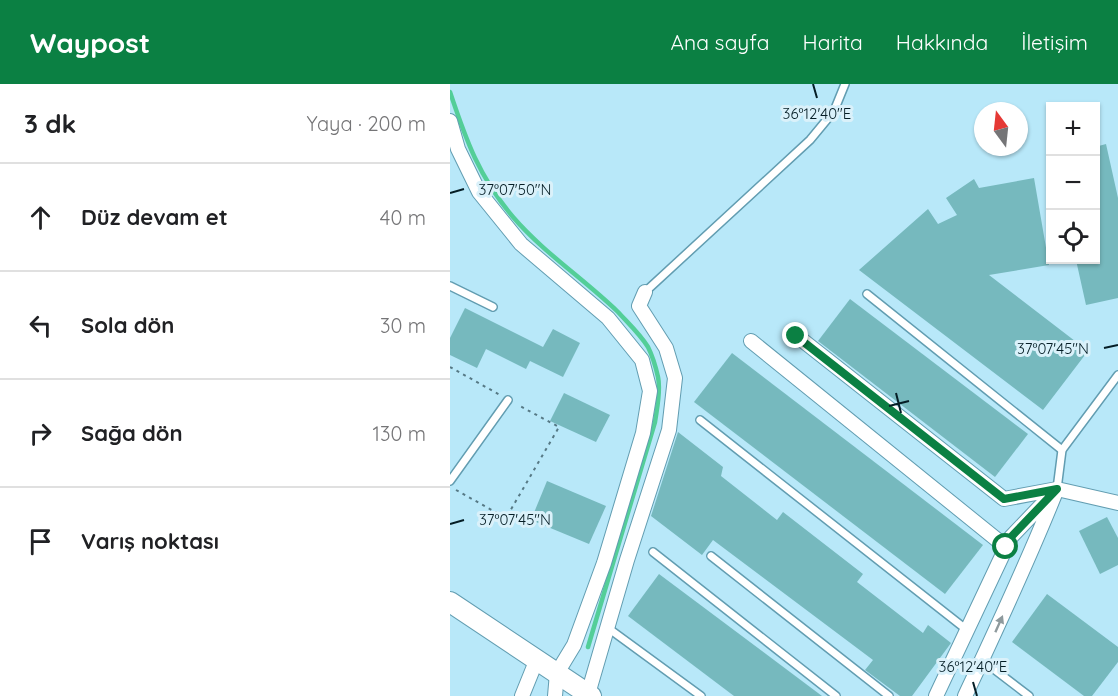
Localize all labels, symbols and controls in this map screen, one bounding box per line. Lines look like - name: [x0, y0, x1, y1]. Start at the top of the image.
- text: Waypost: [30, 25, 150, 60]
- text: Ana sayfa: [670, 29, 770, 55]
- text: Harita: [803, 29, 863, 55]
- text: Hakkında: [896, 29, 988, 55]
- text: İletişim: [1021, 29, 1088, 55]
- north arrow: [974, 102, 1028, 156]
- map controls: [1046, 102, 1100, 264]
- button: +: [1046, 102, 1100, 156]
- text: 36°12'40"E: [783, 104, 851, 123]
- text: 3 dk: [24, 107, 76, 140]
- text: Yaya · 200 m: [306, 111, 426, 136]
- button: −: [1046, 156, 1100, 210]
- text: 37°07'50"N: [479, 180, 552, 199]
- icon: ahead: [24, 201, 57, 234]
- text: Düz devam et: [81, 203, 228, 231]
- text: 40 m: [380, 205, 426, 230]
- button: locate: [1046, 210, 1100, 264]
- icon: left: [24, 309, 57, 342]
- text: Sola dön: [81, 311, 174, 339]
- text: 30 m: [380, 313, 426, 338]
- route end: [782, 322, 808, 348]
- text: 37°07'45"N: [1017, 339, 1089, 358]
- icon: right: [24, 417, 57, 450]
- text: Sağa dön: [81, 419, 183, 447]
- text: 130 m: [373, 421, 426, 446]
- text: 37°07'45"N: [479, 510, 551, 529]
- icon: arrive: [24, 525, 57, 558]
- text: Varış noktası: [81, 527, 219, 555]
- route start: [992, 533, 1018, 559]
- one-way arrow: [995, 616, 1004, 633]
- text: 36°12'40"E: [939, 657, 1007, 676]

